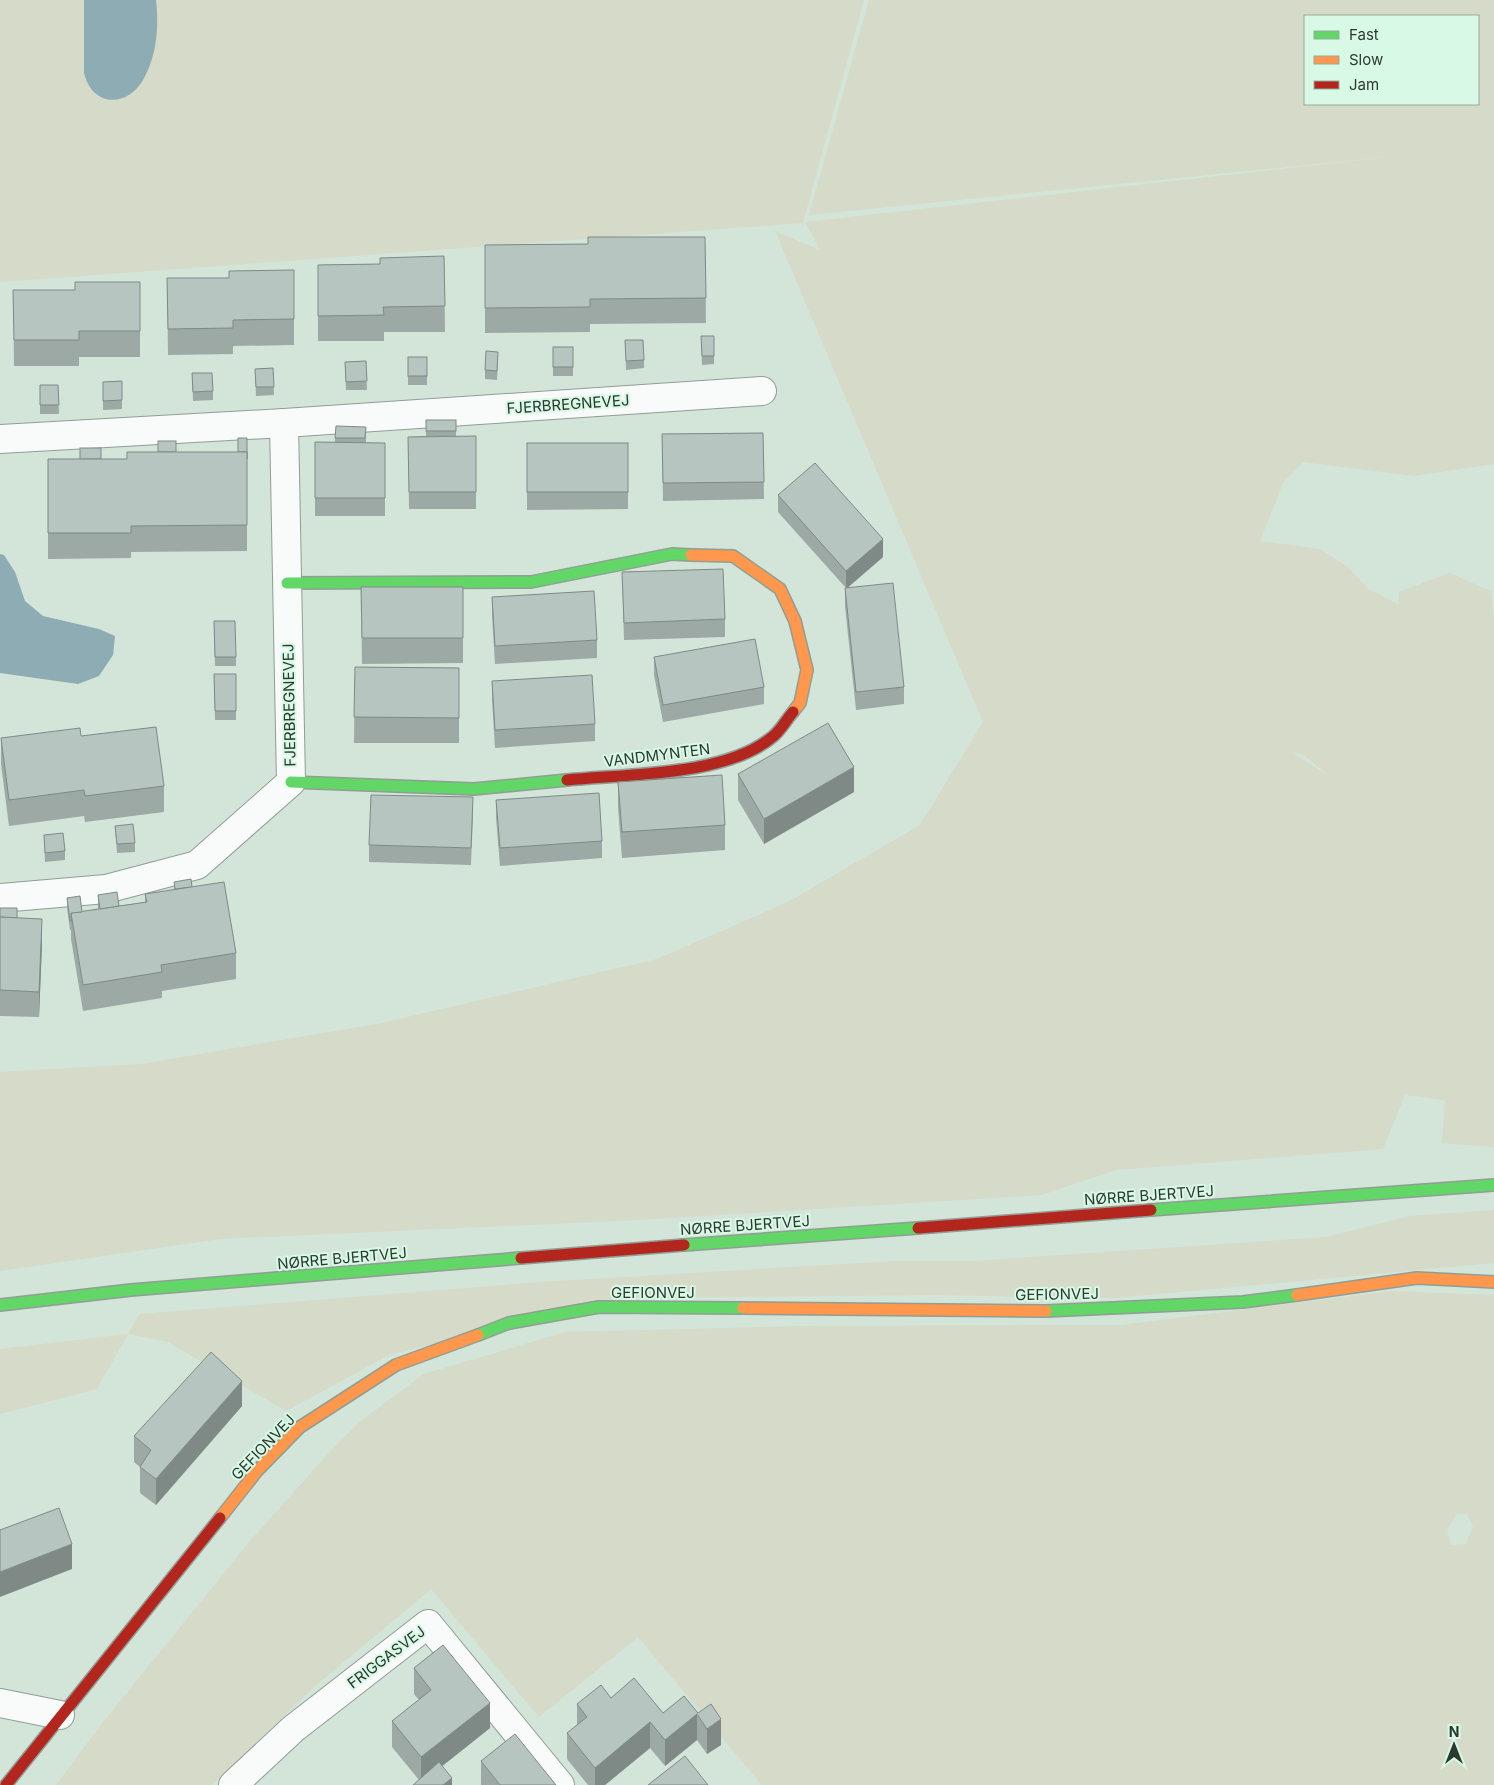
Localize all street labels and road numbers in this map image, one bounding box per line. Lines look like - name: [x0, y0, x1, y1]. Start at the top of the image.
- street label: FJERBREGNEVEJ: [506, 390, 630, 418]
- street label: FJERBREGNEVEJ: [278, 643, 300, 767]
- street label: VANDMYNTEN: [603, 739, 711, 771]
- street label: NØRRE BJERTVEJ: [1084, 1181, 1214, 1209]
- street label: NØRRE BJERTVEJ: [680, 1211, 810, 1239]
- street label: NØRRE BJERTVEJ: [276, 1243, 408, 1273]
- street label: GEFIONVEJ: [611, 1283, 695, 1302]
- street label: GEFIONVEJ: [1015, 1284, 1099, 1304]
- street label: GEFIONVEJ: [227, 1410, 299, 1484]
- street label: FRIGGASVEJ: [343, 1622, 429, 1692]

